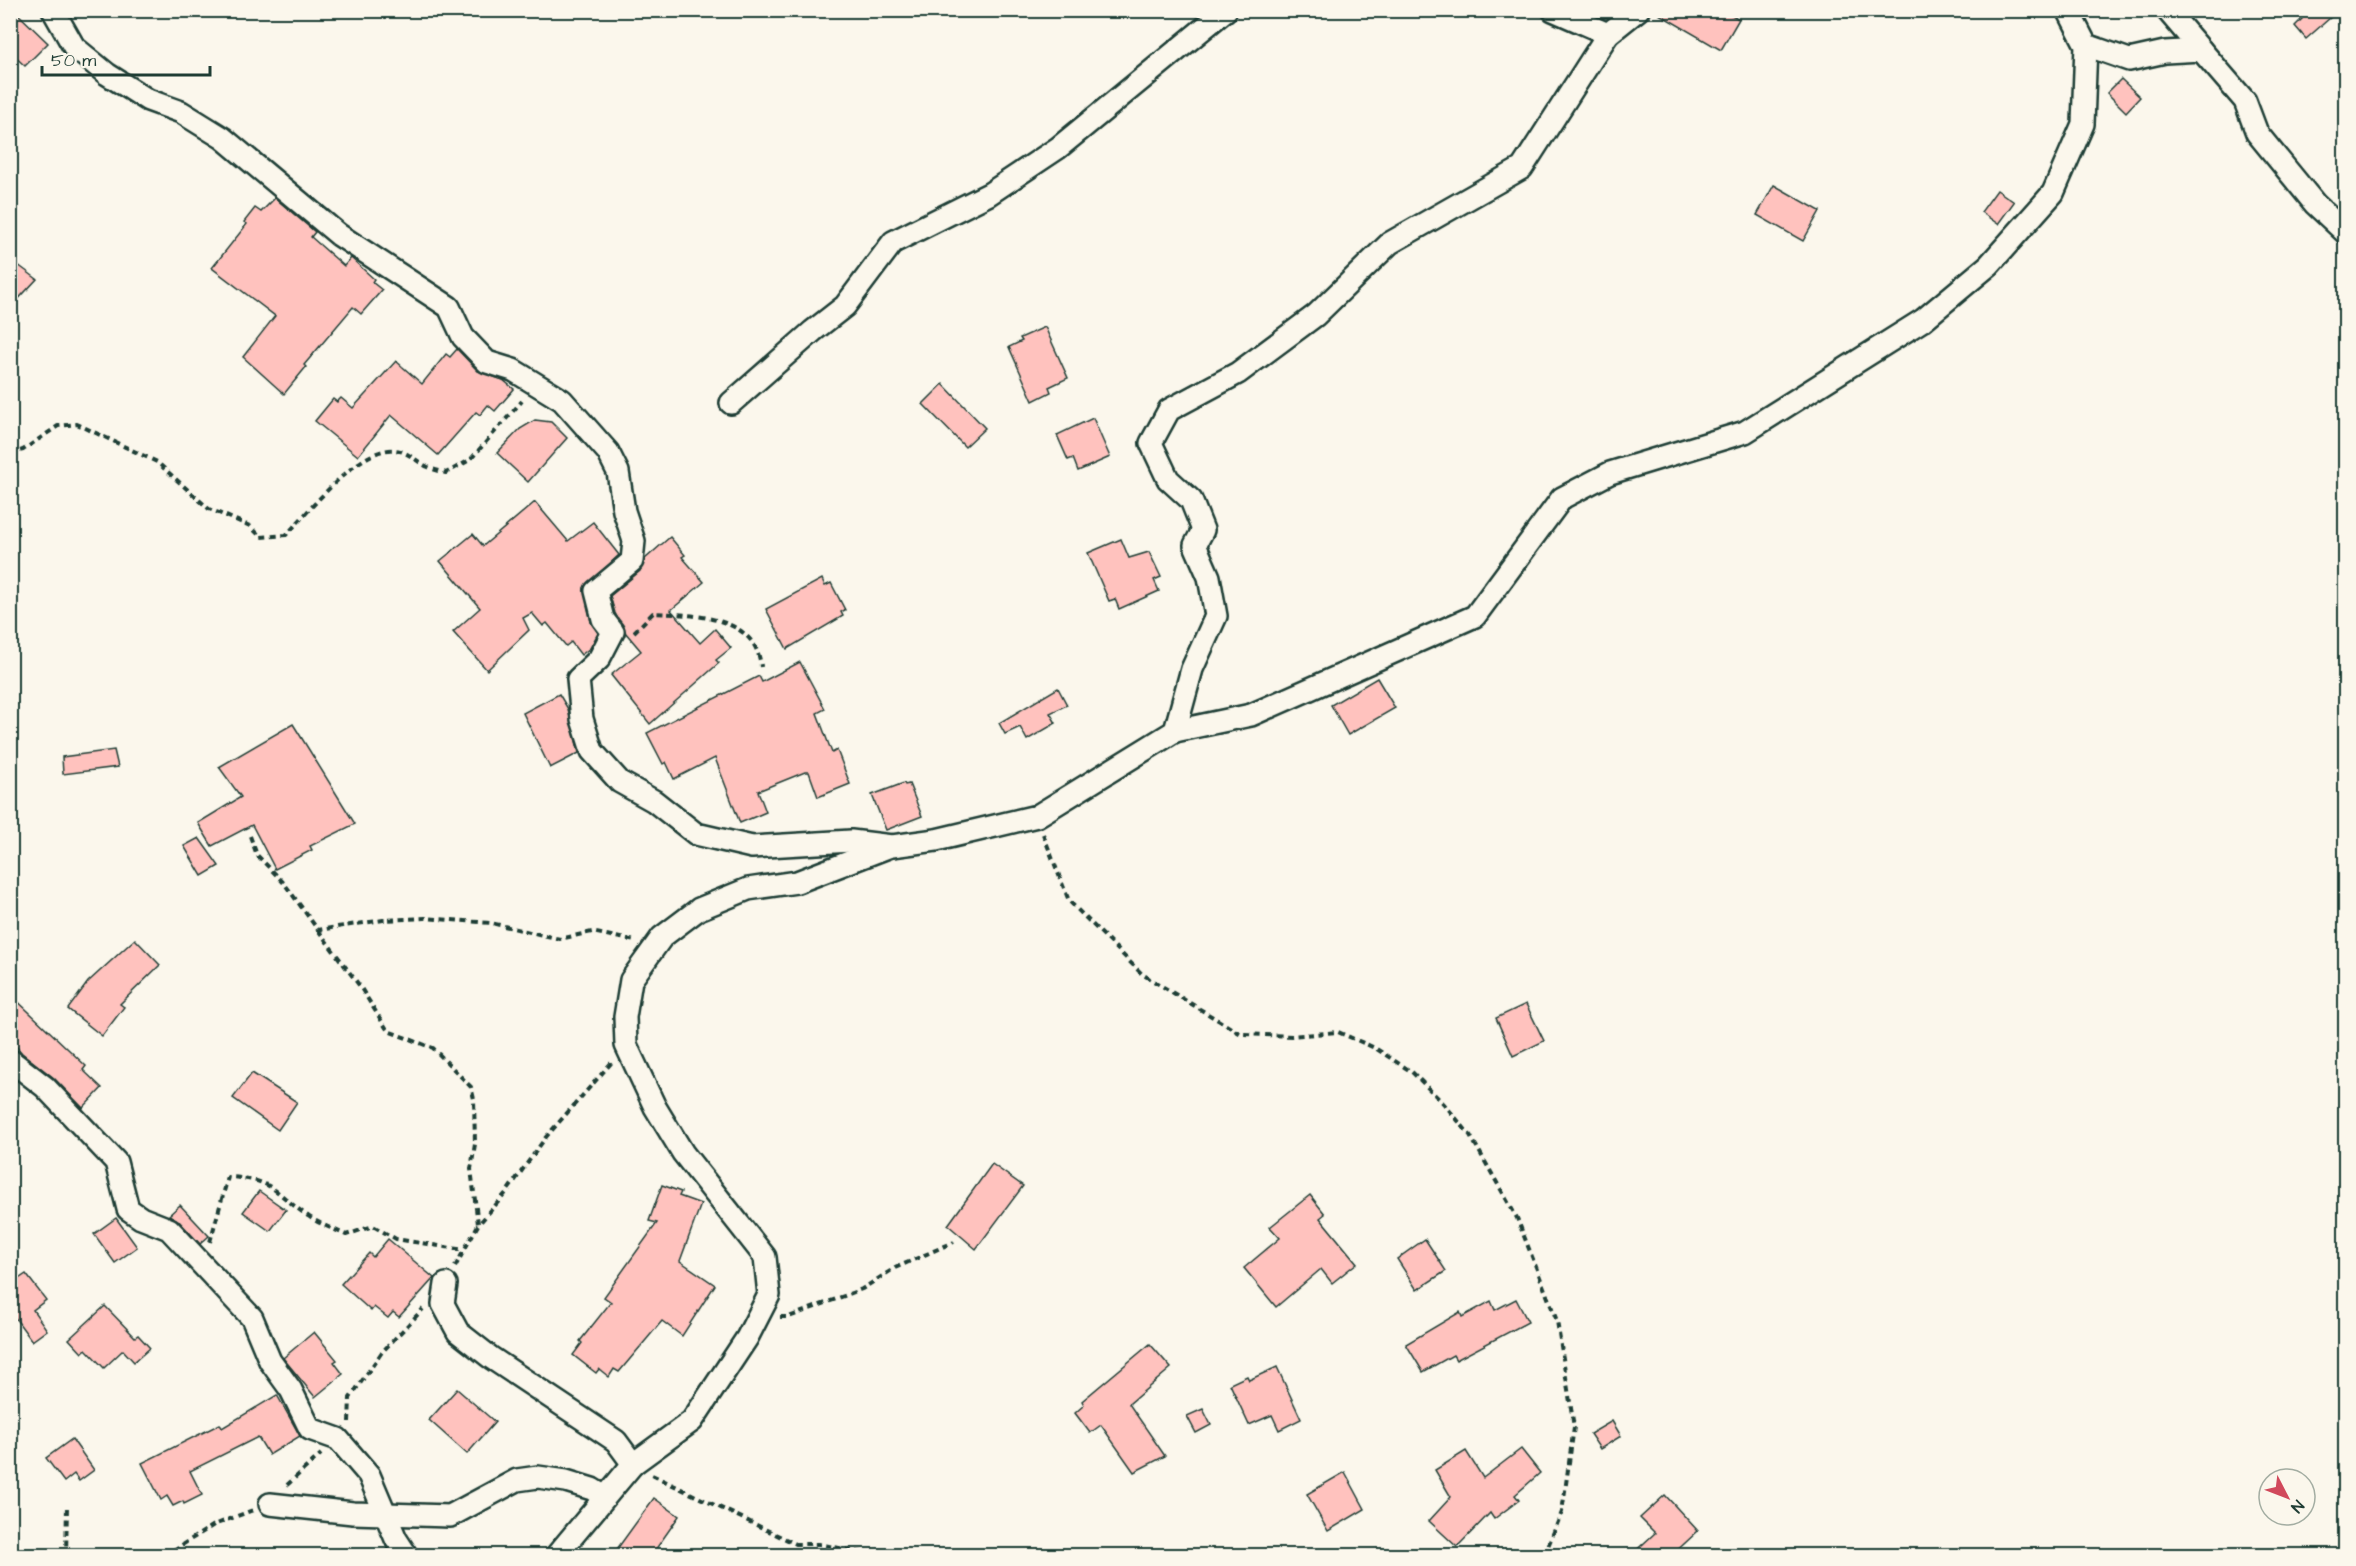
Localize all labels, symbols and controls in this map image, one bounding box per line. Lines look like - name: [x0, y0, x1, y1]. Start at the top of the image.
- scale bar: [42, 39, 210, 77]
- text: 50 m: [51, 48, 96, 73]
- north arrow: [2257, 1467, 2317, 1527]
- text: N: [2286, 1495, 2309, 1517]

